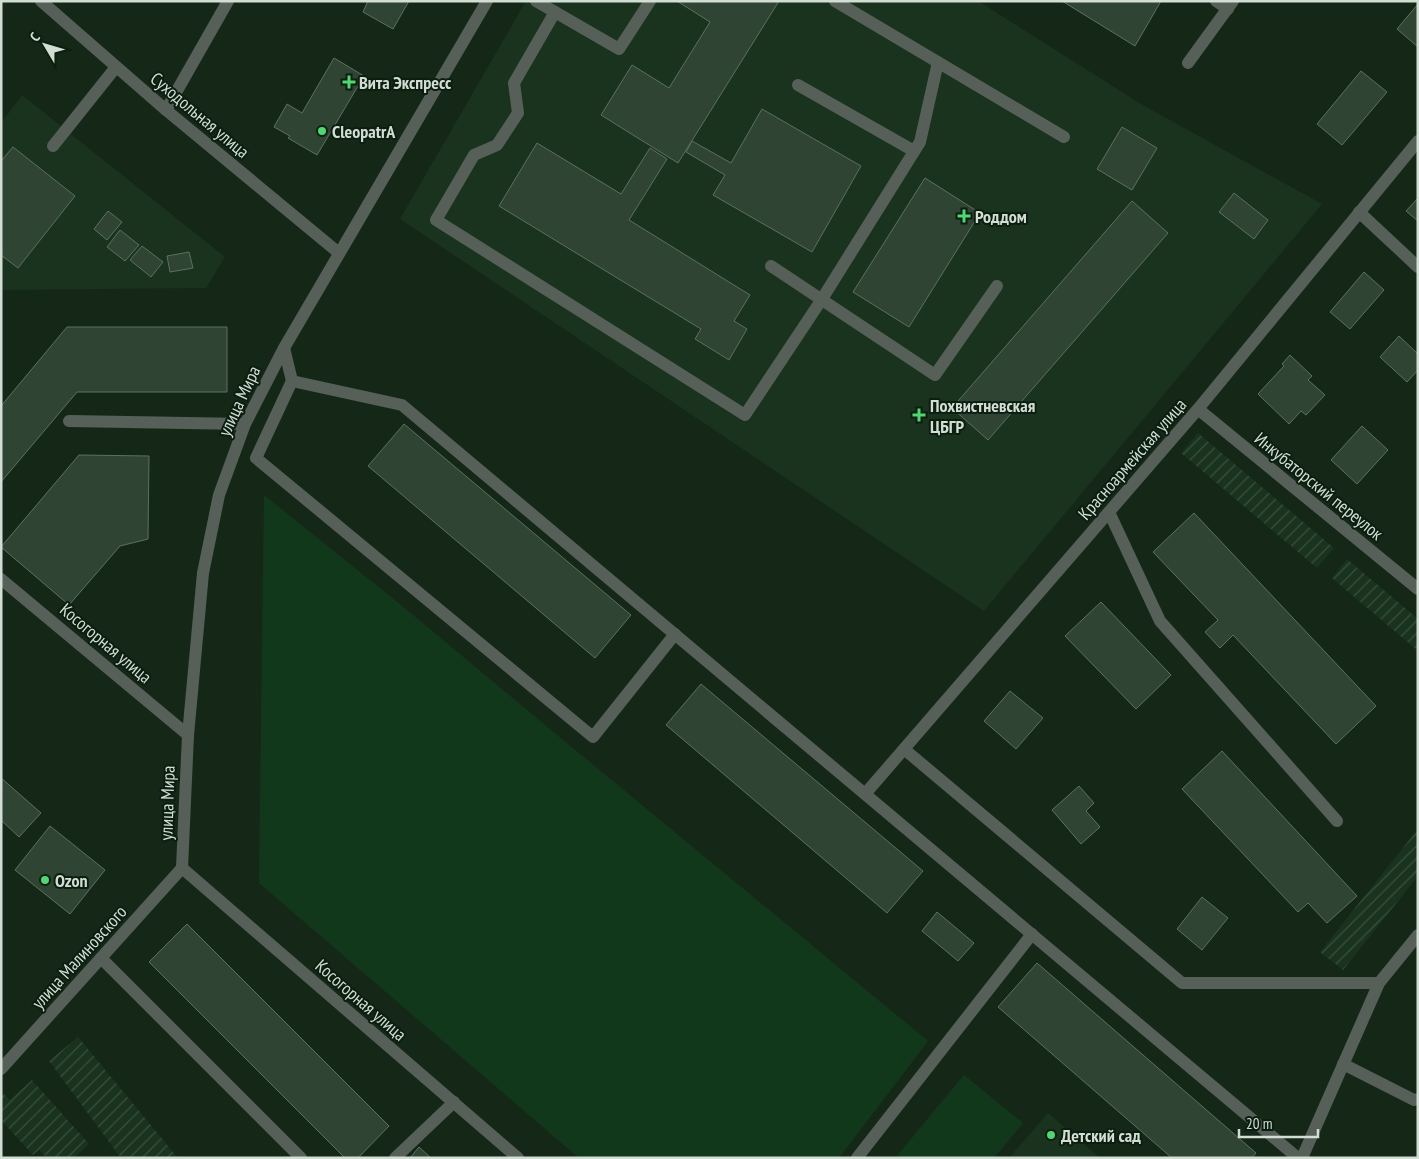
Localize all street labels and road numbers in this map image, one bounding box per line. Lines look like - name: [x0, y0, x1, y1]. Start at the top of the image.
- street label: Суходольная улица: [146, 67, 254, 163]
- street label: улица Мира: [213, 362, 265, 440]
- street label: Красноармейская улица: [1073, 393, 1191, 525]
- street label: Инкубаторский переулок: [1250, 427, 1388, 545]
- street label: Косогорная улица: [55, 598, 157, 688]
- street label: улица Мира: [154, 765, 180, 841]
- street label: улица Малиновского: [27, 900, 132, 1014]
- street label: Косогорная улица: [311, 954, 411, 1046]

